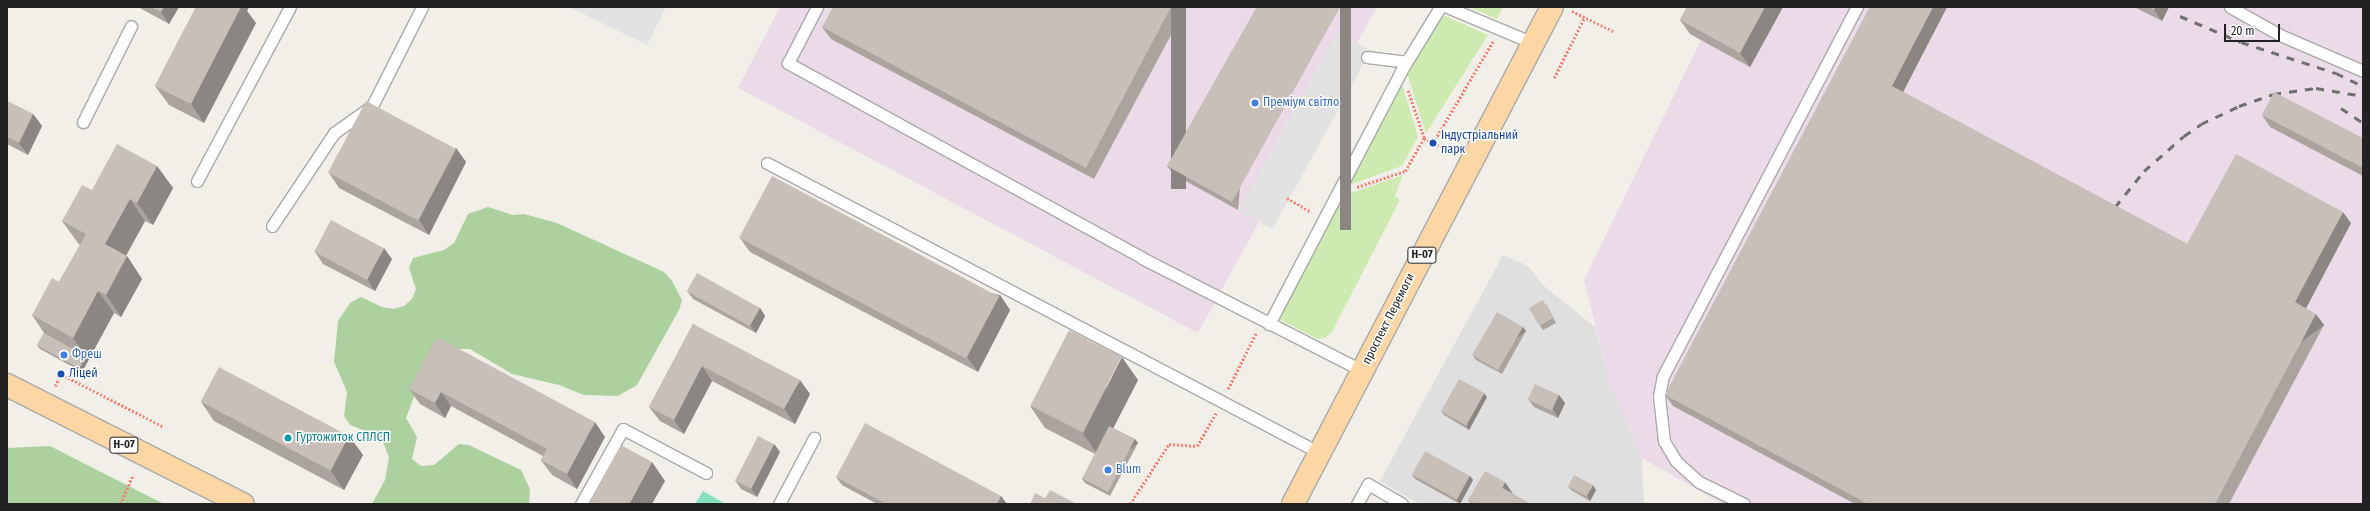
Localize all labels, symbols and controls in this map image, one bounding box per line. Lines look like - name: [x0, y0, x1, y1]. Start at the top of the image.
- scale bar: [2226, 16, 2282, 42]
- text: 20 m: [2231, 24, 2255, 38]
- place label: Преміум світло: [1263, 96, 1339, 110]
- marker: Преміум світло: [1250, 98, 1260, 108]
- place label: Індустріальний парк: [1441, 129, 1518, 157]
- marker: Індустріальний парк: [1428, 138, 1438, 148]
- road number: Н-07: [1407, 246, 1437, 264]
- street label: проспект Перемоги: [1360, 271, 1418, 367]
- place label: Фреш: [72, 348, 102, 362]
- marker: Фреш: [59, 350, 69, 360]
- place label: Ліцей: [69, 367, 98, 381]
- marker: Ліцей: [56, 369, 66, 379]
- place label: Гуртожиток СПЛСП: [296, 431, 390, 445]
- marker: Гуртожиток СПЛСП: [283, 433, 293, 443]
- road number: Н-07: [109, 436, 139, 454]
- place label: Blum: [1116, 463, 1141, 477]
- marker: Blum: [1103, 465, 1113, 475]

